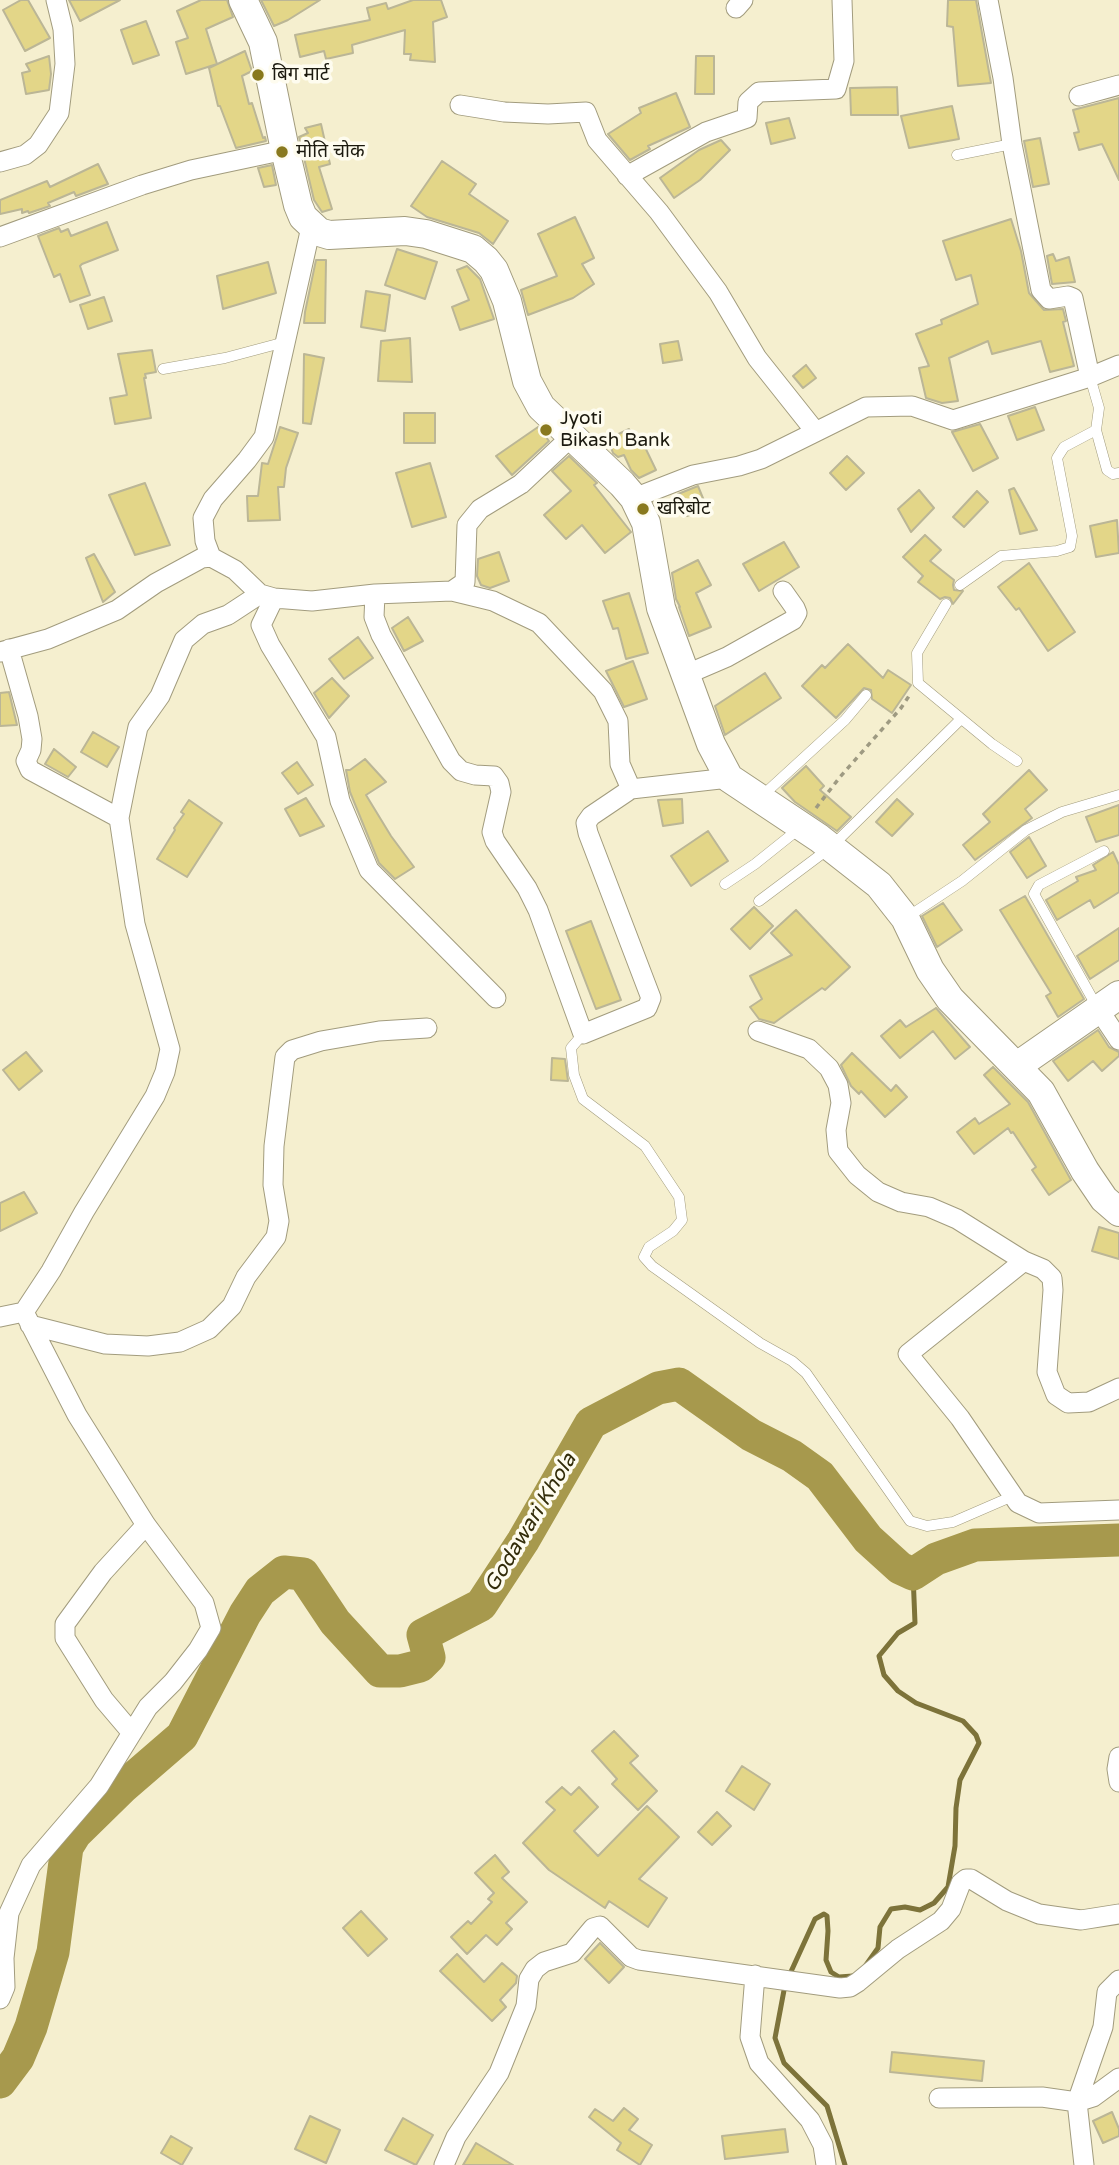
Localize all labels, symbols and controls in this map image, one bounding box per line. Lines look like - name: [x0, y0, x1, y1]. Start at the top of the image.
- place label: बिग मार्ट: [272, 64, 329, 86]
- marker: बिग मार्ट: [250, 67, 266, 83]
- place label: मोति चोक: [296, 141, 365, 163]
- marker: मोति चोक: [274, 144, 290, 160]
- place label: Jyoti Bikash Bank: [560, 408, 670, 452]
- marker: Jyoti Bikash Bank: [538, 422, 554, 438]
- place label: खरिबोट: [657, 498, 711, 520]
- marker: खरिबोट: [635, 501, 651, 517]
- water label: Godawari Khola: [480, 1449, 582, 1597]

